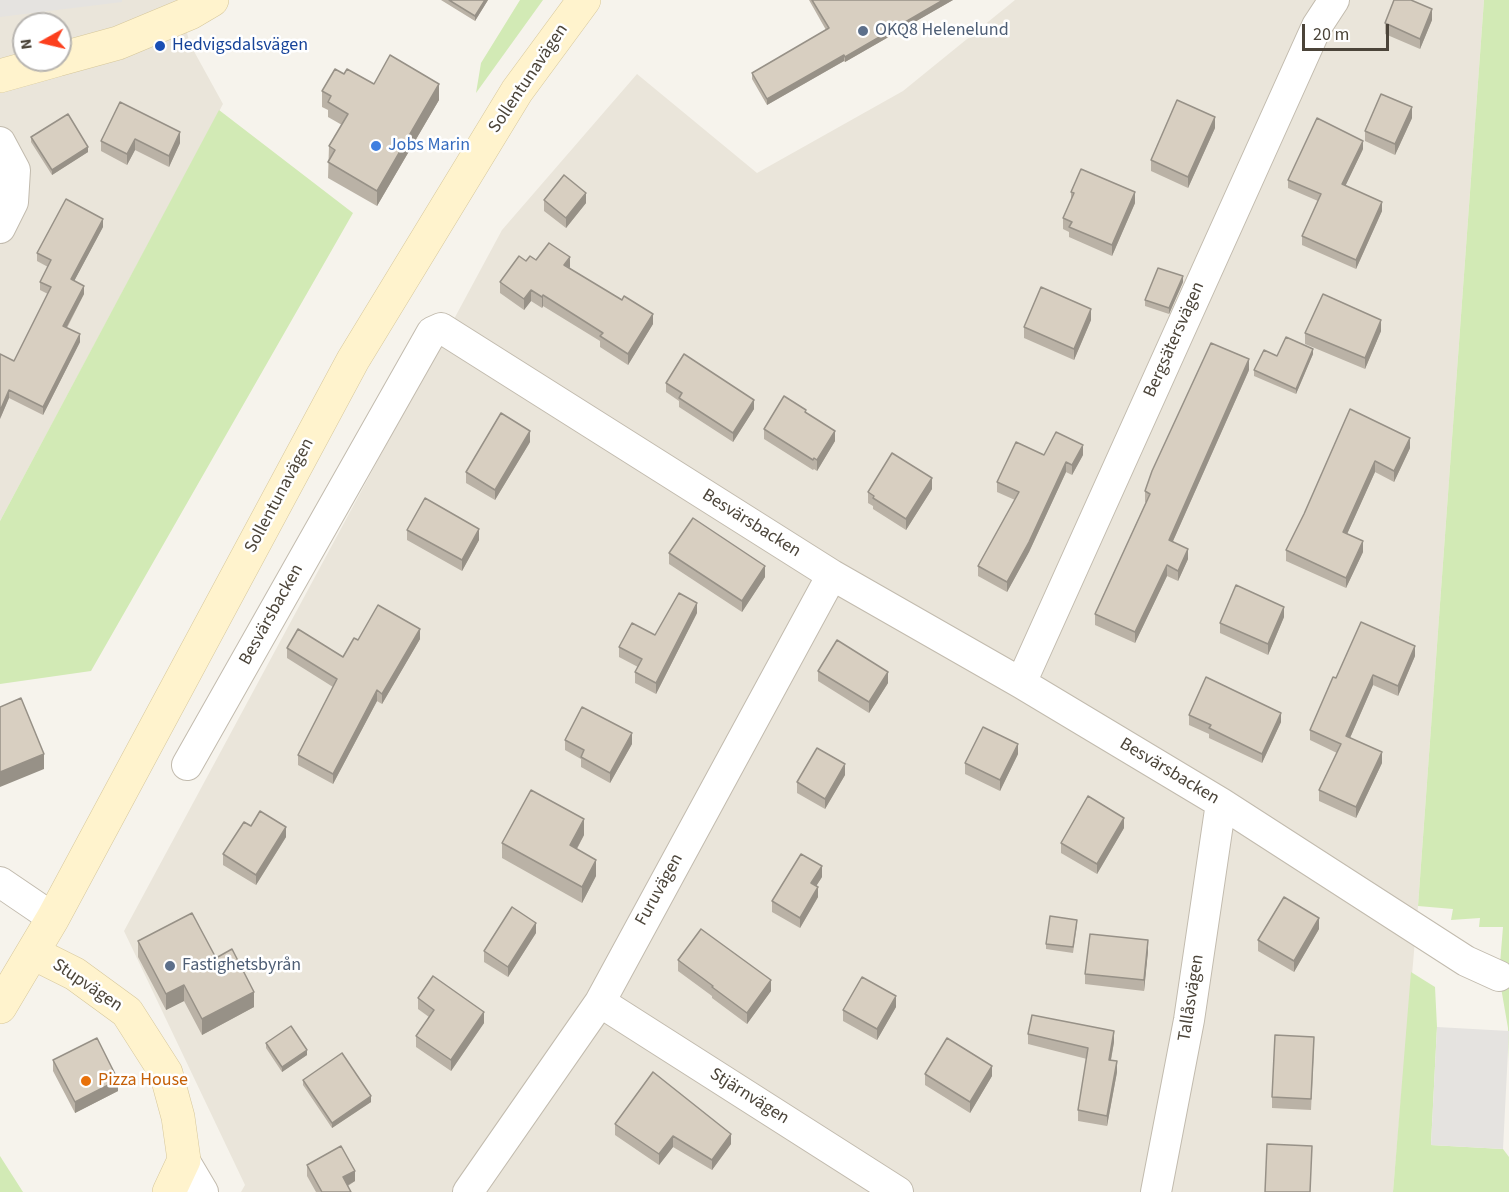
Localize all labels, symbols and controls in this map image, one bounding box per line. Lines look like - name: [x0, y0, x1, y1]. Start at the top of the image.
- north arrow: [12, 12, 72, 72]
- scale bar: [1305, 12, 1392, 50]
- street label: Sollentunavägen: [485, 20, 573, 138]
- place label: OKQ8 Helenelund: [875, 20, 1009, 42]
- text: 20 m: [1313, 22, 1349, 47]
- marker: OKQ8 Helenelund: [856, 24, 870, 38]
- place label: Hedvigsdalsvägen: [172, 35, 308, 57]
- text: N: [15, 37, 38, 51]
- marker: Hedvigsdalsvägen: [153, 39, 167, 53]
- place label: Jobs Marin: [388, 135, 470, 157]
- marker: Jobs Marin: [369, 139, 383, 153]
- street label: Bergsätersvägen: [1140, 279, 1210, 401]
- street label: Sollentunavägen: [241, 435, 319, 557]
- street label: Besvärsbacken: [698, 485, 804, 563]
- street label: Besvärsbacken: [235, 561, 309, 669]
- street label: Besvärsbacken: [1115, 734, 1223, 810]
- street label: Furuvägen: [631, 850, 689, 930]
- street label: Tallåsvägen: [1174, 953, 1210, 1043]
- street label: Stupvägen: [48, 955, 126, 1017]
- place label: Fastighetsbyrån: [182, 955, 301, 977]
- marker: Fastighetsbyrån: [163, 959, 177, 973]
- street label: Stjärnvägen: [705, 1064, 793, 1130]
- place label: Pizza House: [98, 1070, 188, 1092]
- marker: Pizza House: [79, 1074, 93, 1088]

